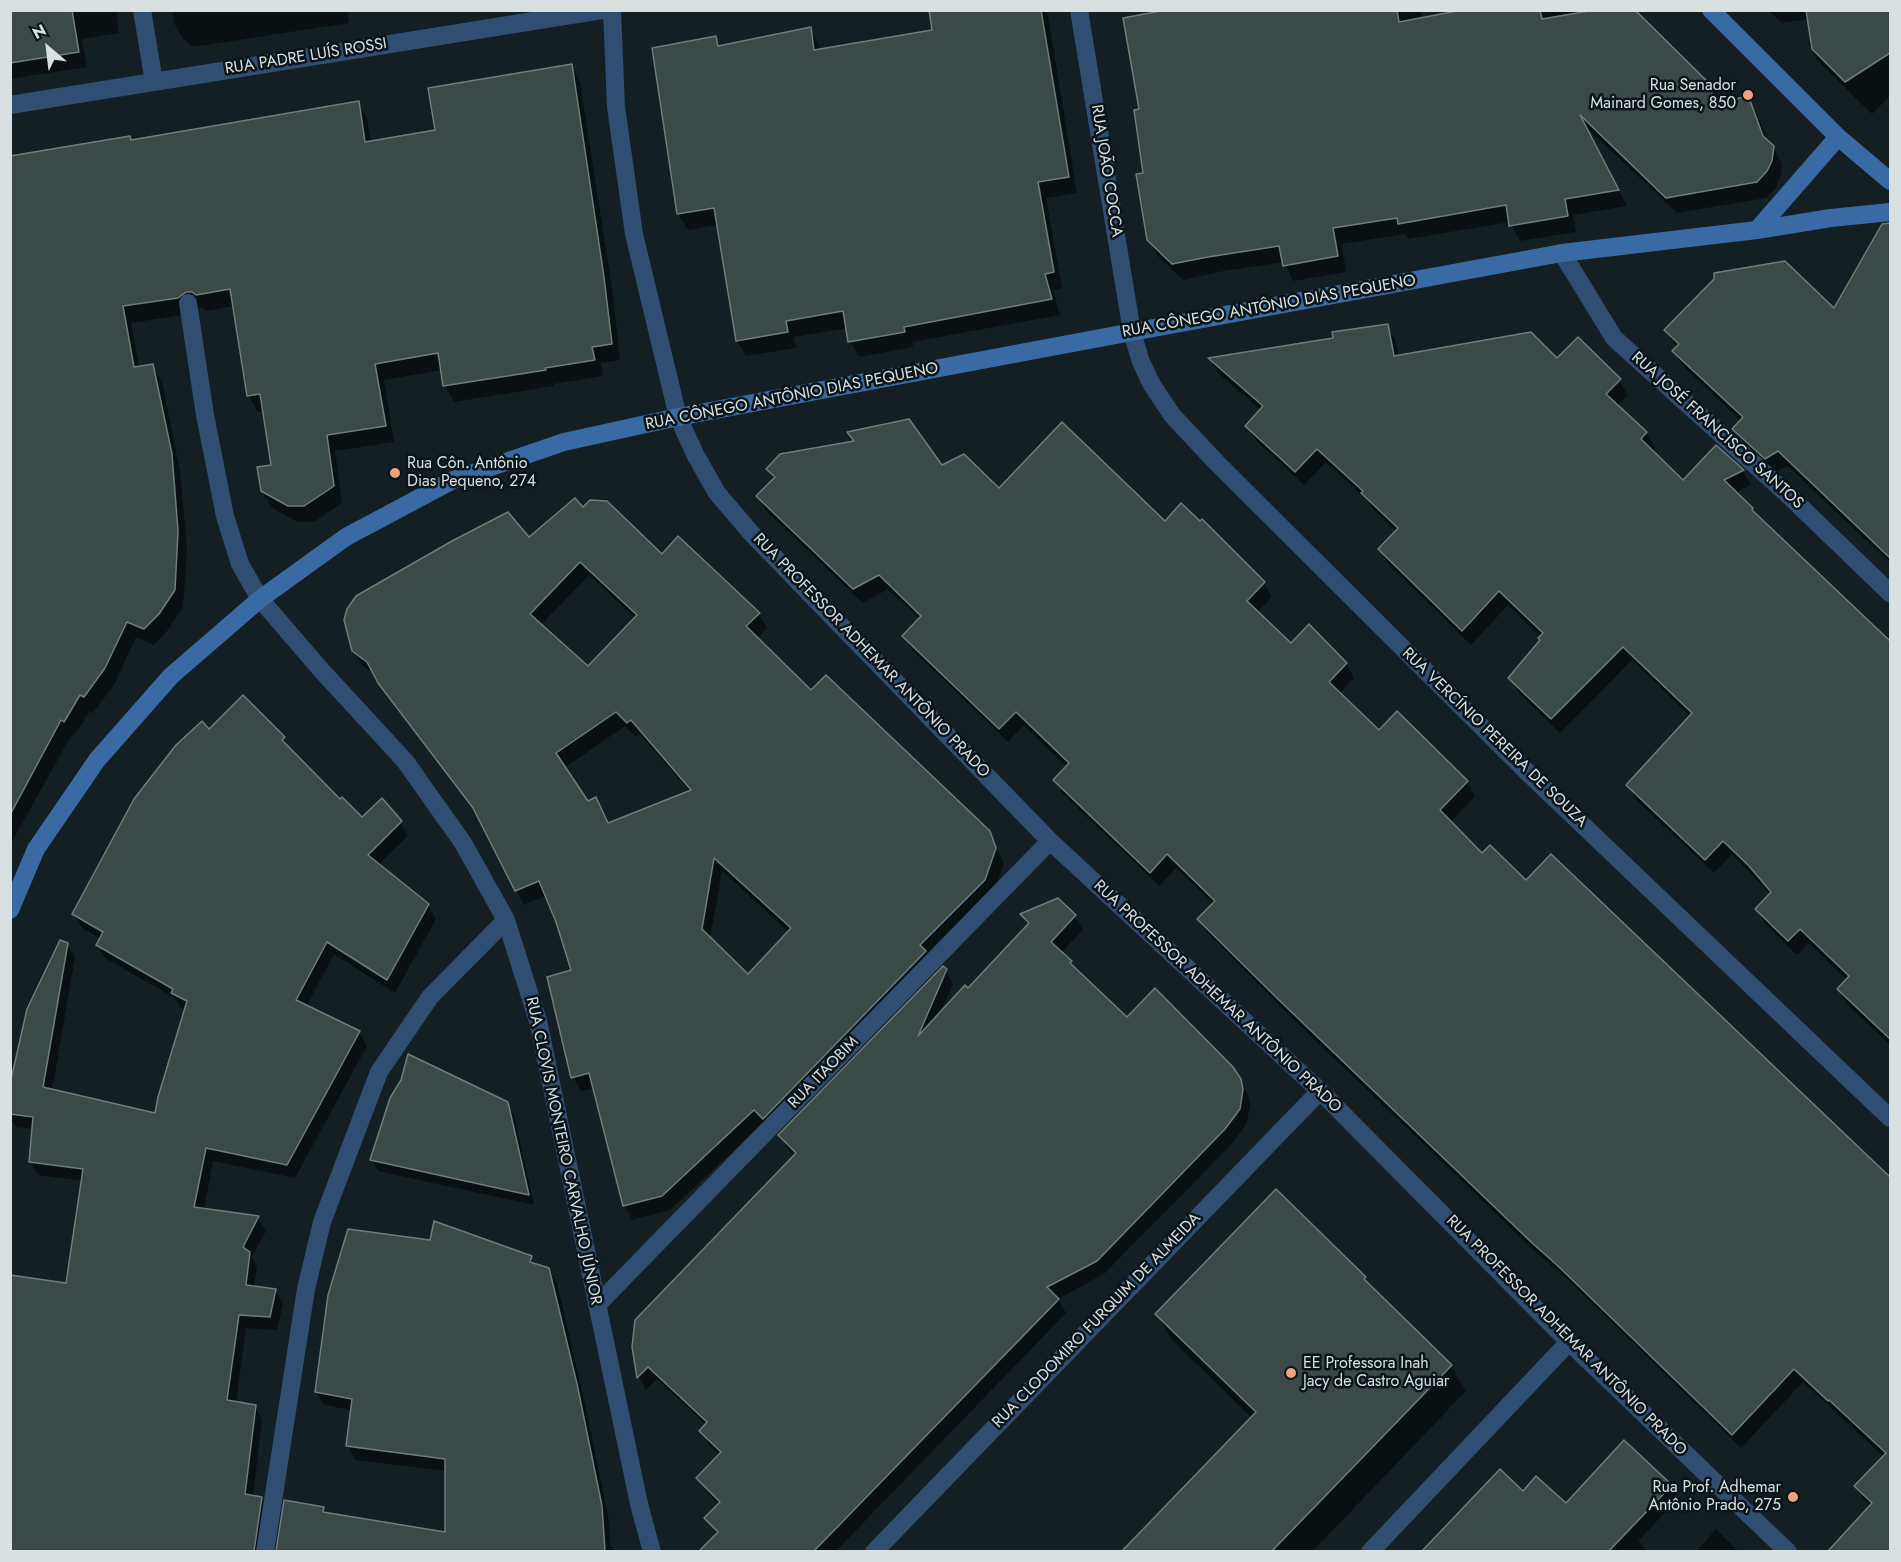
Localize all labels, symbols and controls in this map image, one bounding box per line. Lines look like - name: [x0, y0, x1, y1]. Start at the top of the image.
- north arrow: [18, 18, 78, 78]
- text: N: [28, 19, 50, 45]
- street label: RUA PADRE LUÍS ROSSI: [224, 35, 388, 79]
- place label: Rua Senador Mainard Gomes, 850: [1590, 76, 1736, 114]
- marker: Rua Senador Mainard Gomes, 850: [1741, 88, 1755, 102]
- street label: RUA JOÃO COCCA: [1086, 103, 1126, 239]
- street label: RUA CÔNEGO ANTÔNIO DIAS PEQUENO: [1121, 272, 1417, 342]
- street label: RUA JOSÉ FRANCISCO SANTOS: [1627, 349, 1807, 513]
- street label: RUA CÔNEGO ANTÔNIO DIAS PEQUENO: [644, 359, 940, 435]
- place label: Rua Côn. Antônio Dias Pequeno, 274: [407, 454, 536, 492]
- marker: Rua Côn. Antônio Dias Pequeno, 274: [388, 466, 402, 480]
- street label: RUA PROFESSOR ADHEMAR ANTÔNIO PRADO: [749, 530, 993, 782]
- street label: RUA VERCÍNIO PEREIRA DE SOUZA: [1397, 644, 1591, 832]
- street label: RUA PROFESSOR ADHEMAR ANTÔNIO PRADO: [1089, 877, 1345, 1117]
- street label: RUA CLOVIS MONTEIRO CARVALHO JÚNIOR: [521, 995, 605, 1307]
- street label: RUA ITAOBIM: [785, 1033, 863, 1113]
- street label: RUA CLODOMIRO FURQUIM DE ALMEIDA: [989, 1209, 1205, 1433]
- street label: RUA PROFESSOR ADHEMAR ANTÔNIO PRADO: [1442, 1212, 1690, 1460]
- place label: EE Professora Inah Jacy de Castro Aguiar: [1303, 1354, 1449, 1392]
- marker: EE Professora Inah Jacy de Castro Aguiar: [1284, 1366, 1298, 1380]
- place label: Rua Prof. Adhemar Antônio Prado, 275: [1648, 1478, 1781, 1516]
- marker: Rua Prof. Adhemar Antônio Prado, 275: [1786, 1490, 1800, 1504]

